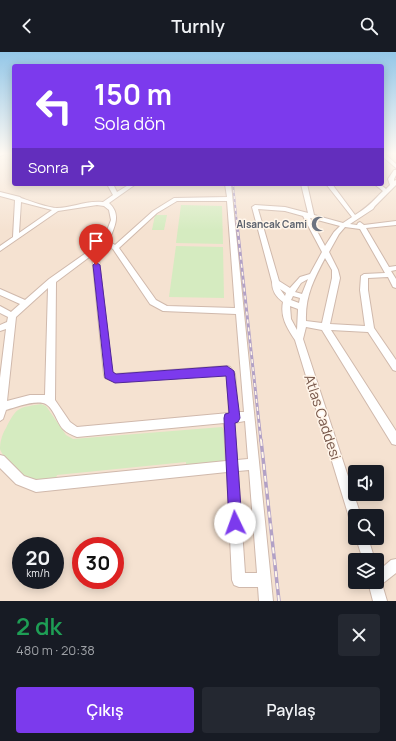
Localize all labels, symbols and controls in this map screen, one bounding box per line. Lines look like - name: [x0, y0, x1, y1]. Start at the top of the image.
- text: Turnly: [171, 14, 225, 38]
- icon: back: [16, 15, 38, 37]
- icon: search: [358, 15, 380, 37]
- text: 150 m: [94, 75, 172, 113]
- icon: left: [28, 80, 80, 132]
- text: Sola dön: [94, 111, 166, 135]
- icon: right: [76, 156, 98, 178]
- text: Sonra: [28, 157, 68, 178]
- mosque icon: Alsancak Cami: [310, 215, 328, 233]
- place label: Alsancak Cami: [236, 217, 307, 231]
- pin: [79, 224, 113, 265]
- icon: arrive: [85, 230, 107, 252]
- street label: Atlas Caddesi: [300, 372, 346, 462]
- map controls: [348, 465, 384, 589]
- button: sound: [348, 465, 384, 501]
- position arrow: [214, 502, 256, 544]
- button: search: [348, 509, 384, 545]
- speed limit sign: 30: [72, 537, 124, 589]
- text: 20: [25, 544, 51, 571]
- button: layers: [348, 553, 384, 589]
- text: km/h: [26, 566, 50, 580]
- text: 2 dk: [16, 609, 62, 642]
- button: close: [338, 614, 380, 656]
- text: 480 m · 20:38: [16, 641, 95, 659]
- button: Çıkış: [16, 687, 194, 733]
- button: Paylaş: [202, 687, 380, 733]

